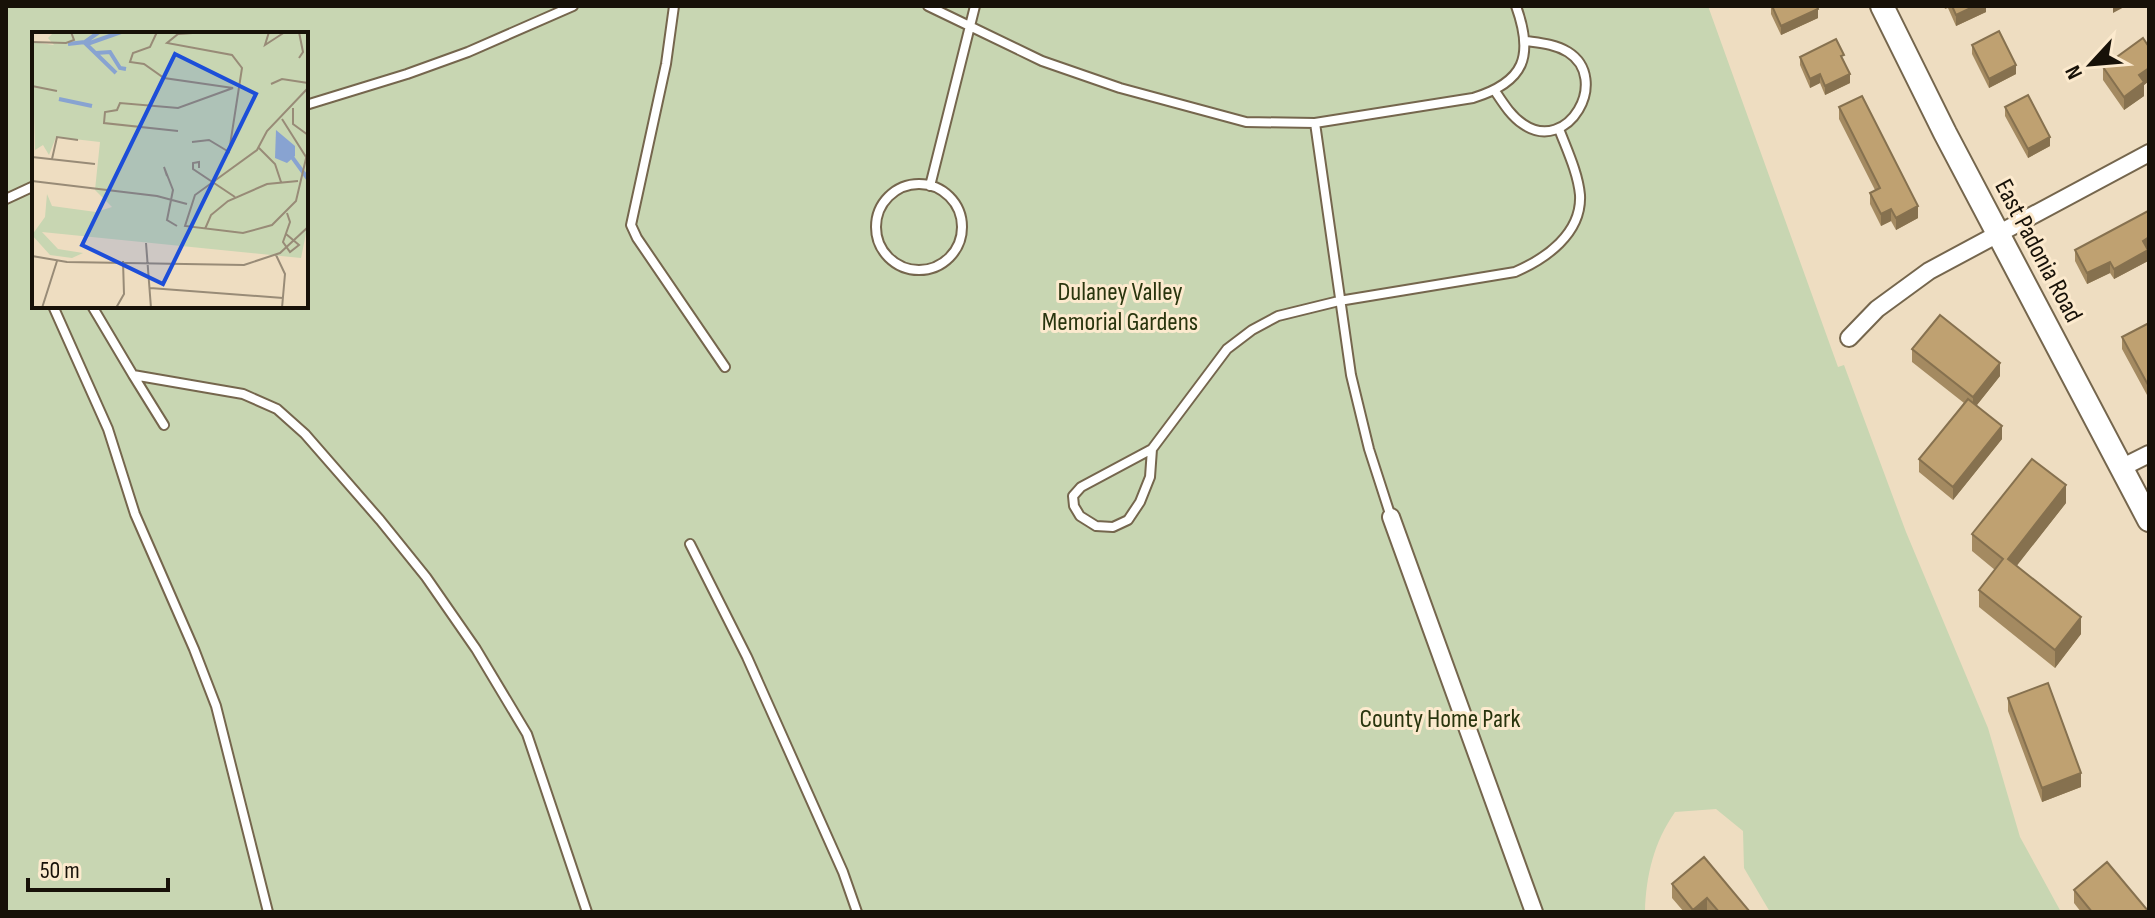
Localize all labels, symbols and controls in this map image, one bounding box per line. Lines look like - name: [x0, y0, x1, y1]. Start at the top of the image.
- north arrow: [2051, 24, 2131, 104]
- inset map: [32, 32, 308, 308]
- text: N: [2060, 61, 2089, 83]
- street label: East Padonia Road: [1987, 174, 2089, 328]
- park label: Dulaney Valley Memorial Gardens: [1042, 277, 1198, 338]
- park label: County Home Park: [1360, 704, 1520, 735]
- scale bar: [28, 842, 168, 892]
- text: 50 m: [40, 856, 80, 885]

